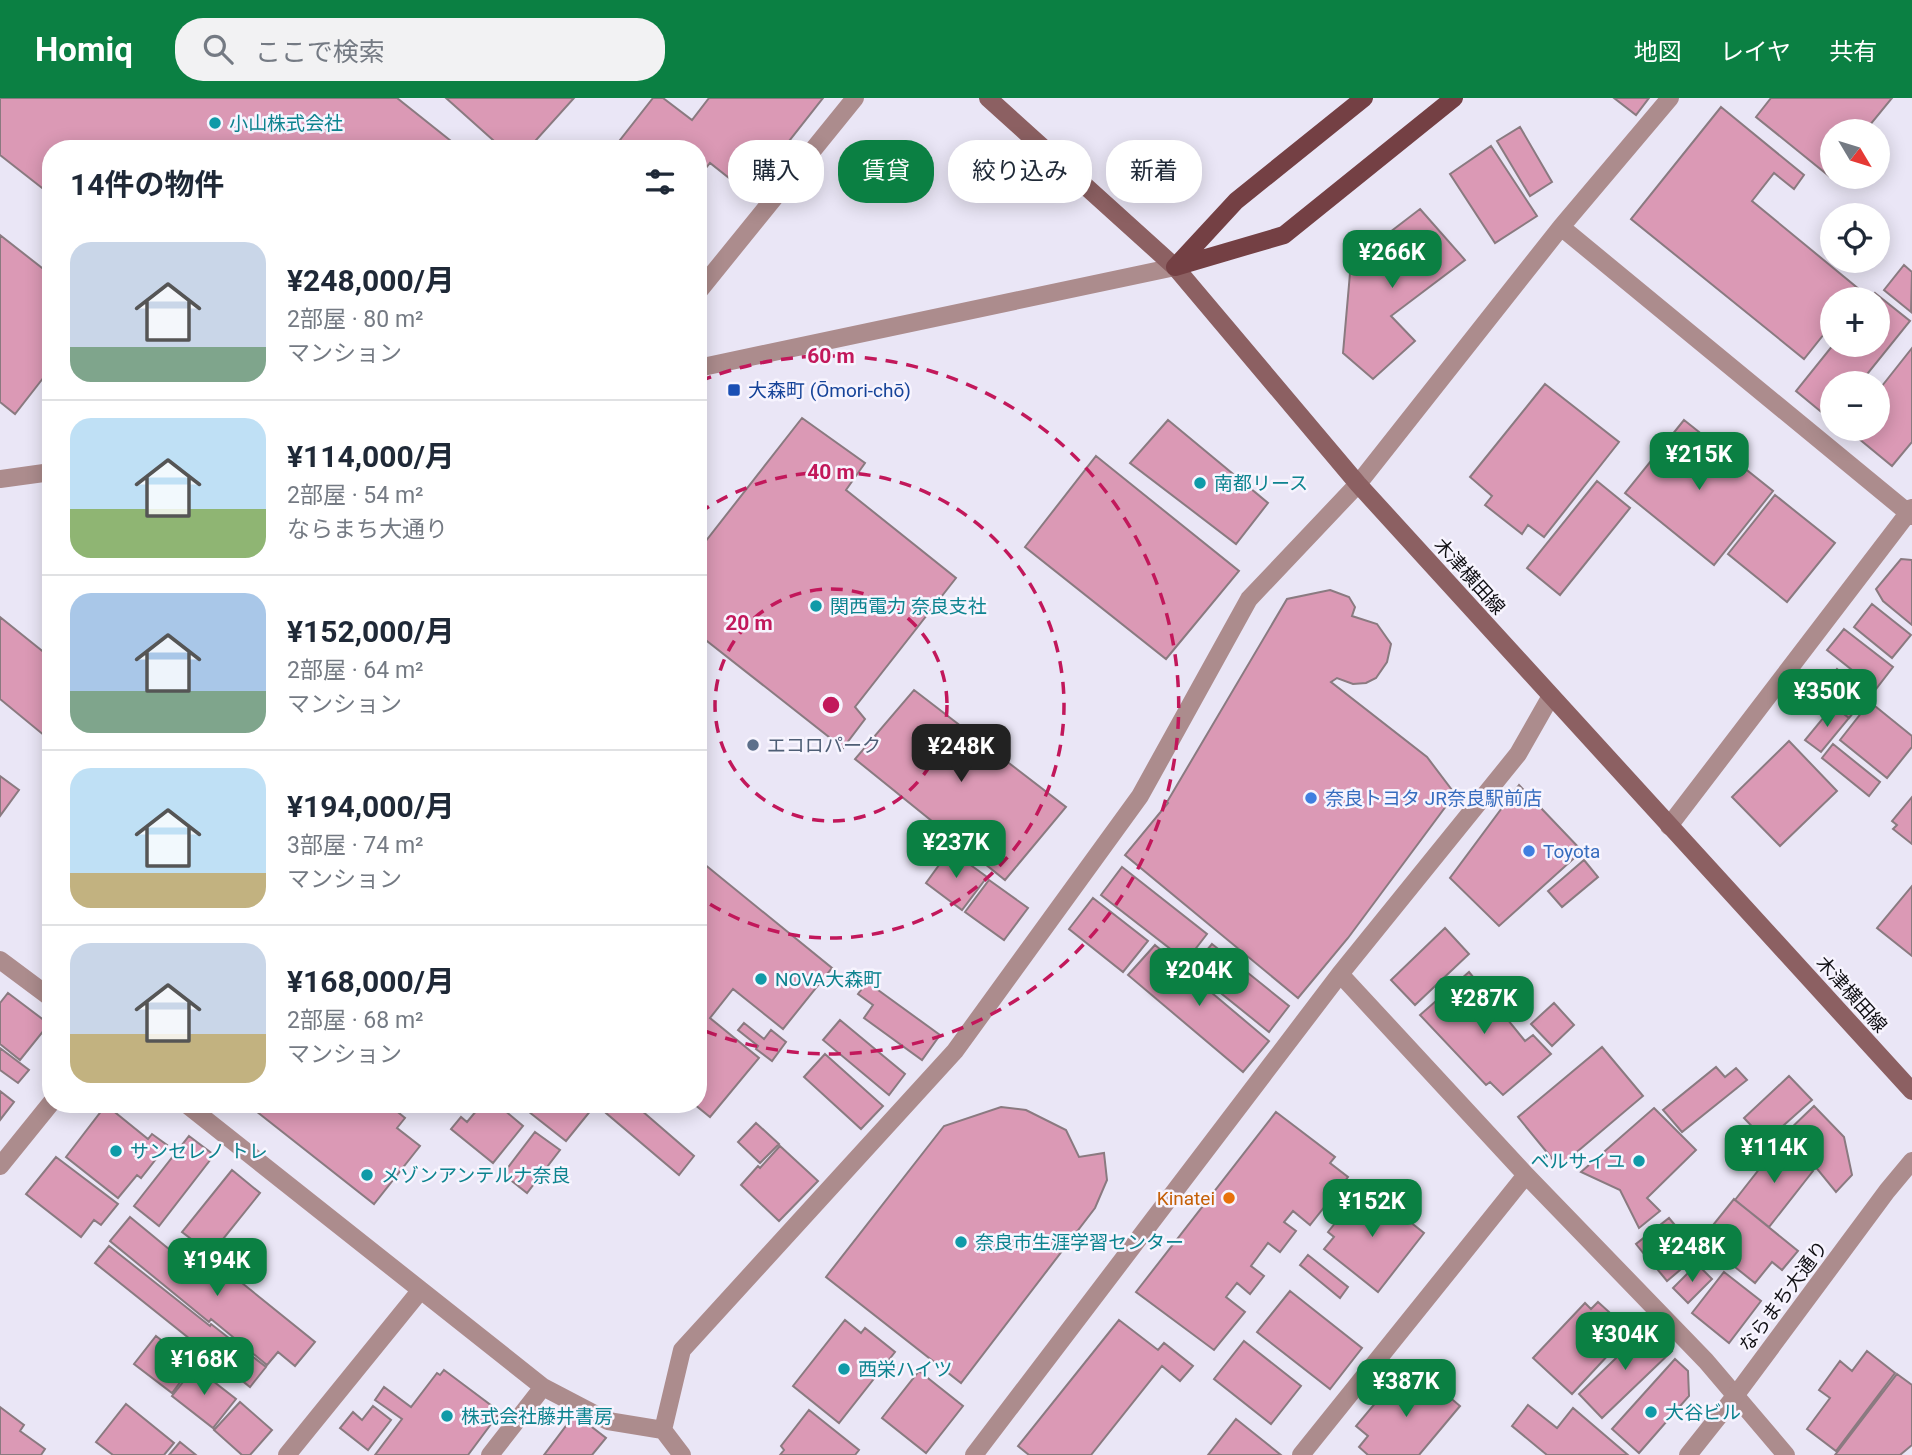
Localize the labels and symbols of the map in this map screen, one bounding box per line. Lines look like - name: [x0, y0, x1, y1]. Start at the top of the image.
- place label: 小山株式会社: [229, 112, 343, 135]
- marker: 小山株式会社: [207, 115, 223, 131]
- north arrow: [1820, 119, 1890, 189]
- pin: ¥266K: [1343, 230, 1441, 290]
- text: 60 m: [807, 344, 855, 368]
- place label: 大森町 (Ōmori-chō): [748, 379, 911, 402]
- marker: 大森町 (Ōmori-chō): [726, 382, 742, 398]
- pin: ¥215K: [1650, 432, 1748, 492]
- text: 40 m: [807, 460, 855, 484]
- place label: 南都リース: [1214, 472, 1308, 495]
- marker: 南都リース: [1192, 475, 1208, 491]
- street label: 木津横田線: [1429, 533, 1510, 619]
- place label: 関西電力 奈良支社: [830, 595, 987, 618]
- marker: 関西電力 奈良支社: [808, 598, 824, 614]
- text: 20 m: [725, 611, 773, 635]
- pin: ¥350K: [1778, 670, 1876, 729]
- centre of rings: [819, 693, 843, 717]
- pin: ¥248K: [912, 724, 1010, 784]
- place label: エコロパーク: [767, 734, 881, 757]
- marker: エコロパーク: [745, 737, 761, 753]
- place label: 奈良トヨタ JR奈良駅前店: [1325, 787, 1542, 810]
- marker: 奈良トヨタ JR奈良駅前店: [1303, 790, 1319, 806]
- pin: ¥237K: [907, 820, 1005, 880]
- place label: Toyota: [1543, 840, 1600, 863]
- marker: Toyota: [1521, 843, 1537, 859]
- pin: ¥204K: [1150, 948, 1248, 1008]
- street label: 木津横田線: [1811, 951, 1892, 1037]
- place label: NOVA大森町: [775, 968, 882, 991]
- marker: NOVA大森町: [753, 971, 769, 987]
- pin: ¥287K: [1435, 976, 1533, 1036]
- pin: ¥114K: [1725, 1126, 1823, 1185]
- place label: サンセレノ トレ: [130, 1140, 268, 1163]
- marker: サンセレノ トレ: [108, 1143, 124, 1159]
- place label: ベルサイユ: [1530, 1150, 1625, 1173]
- marker: ベルサイユ: [1631, 1153, 1647, 1169]
- place label: メゾンアンテルナ奈良: [381, 1164, 570, 1187]
- marker: メゾンアンテルナ奈良: [359, 1167, 375, 1183]
- pin: ¥152K: [1323, 1180, 1421, 1239]
- place label: Kinatei: [1157, 1187, 1215, 1210]
- marker: Kinatei: [1221, 1190, 1237, 1206]
- pin: ¥248K: [1643, 1224, 1741, 1284]
- place label: 奈良市生涯学習センター: [975, 1231, 1184, 1254]
- marker: 奈良市生涯学習センター: [953, 1234, 969, 1250]
- street label: ならまち大通り: [1734, 1236, 1833, 1356]
- pin: ¥194K: [168, 1238, 266, 1298]
- pin: ¥304K: [1576, 1312, 1674, 1372]
- pin: ¥168K: [155, 1338, 253, 1397]
- place label: 西栄ハイツ: [858, 1358, 953, 1381]
- pin: ¥387K: [1357, 1360, 1455, 1419]
- marker: 西栄ハイツ: [836, 1361, 852, 1377]
- place label: 大谷ビル: [1665, 1401, 1741, 1424]
- marker: 大谷ビル: [1643, 1404, 1659, 1420]
- place label: 株式会社藤井書房: [461, 1405, 613, 1428]
- marker: 株式会社藤井書房: [439, 1408, 455, 1424]

